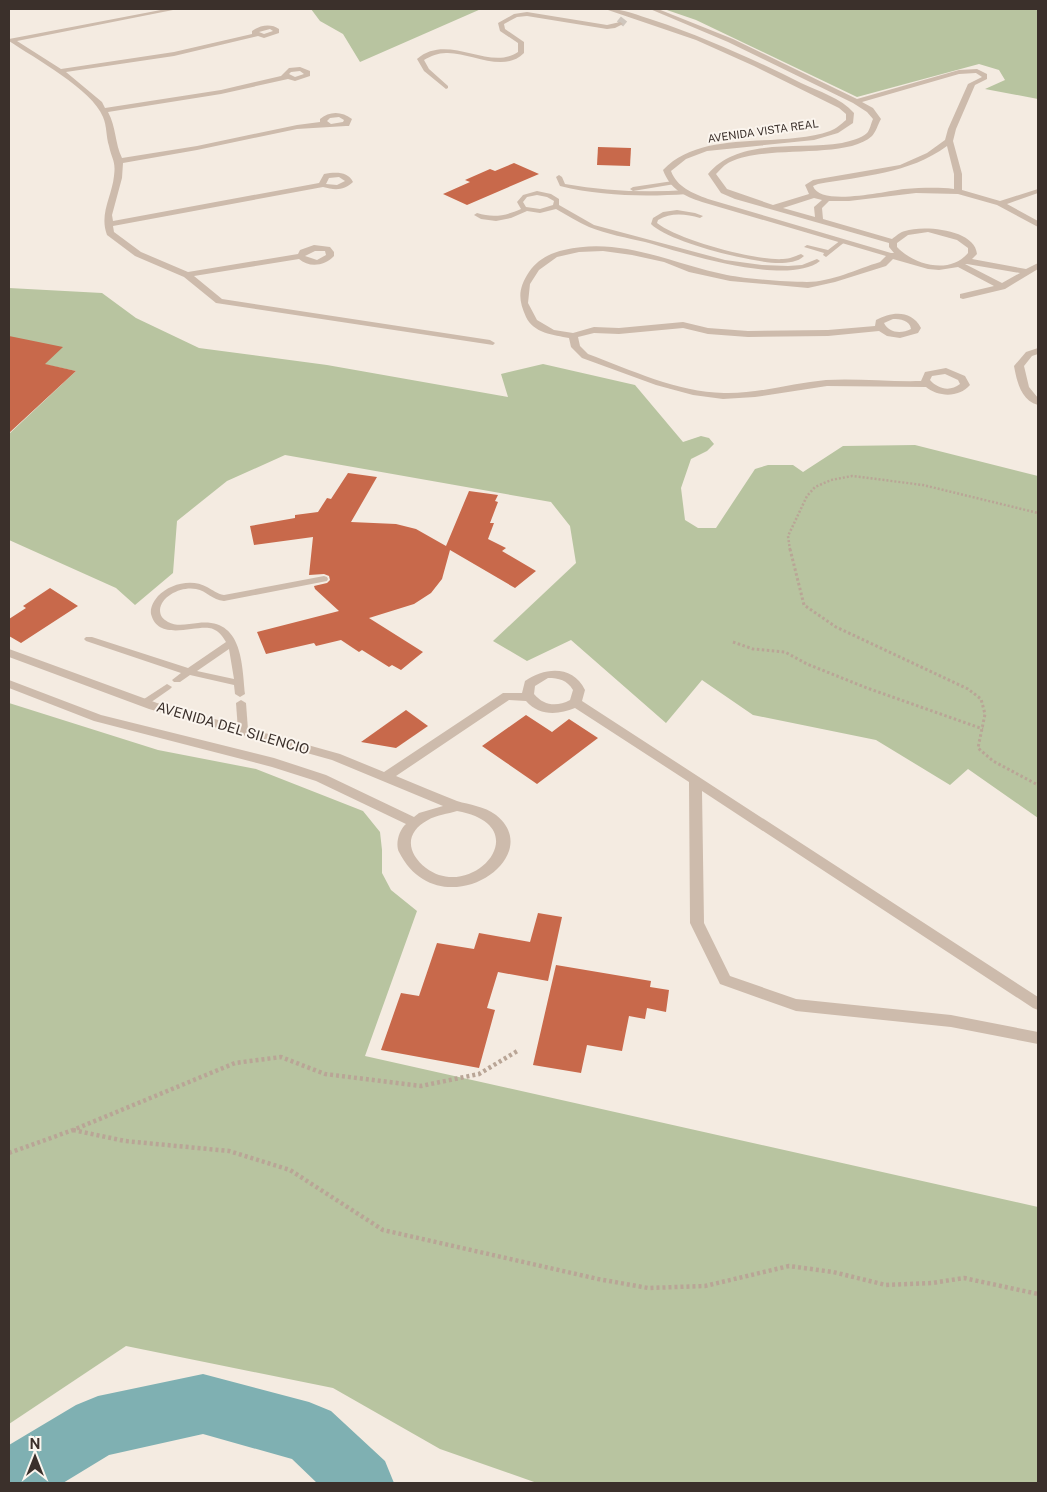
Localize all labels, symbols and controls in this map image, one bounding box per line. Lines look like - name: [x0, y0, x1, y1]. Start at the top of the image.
- street label: AVENIDA VISTA REAL: [707, 117, 819, 145]
- street label: AVENIDA DEL SILENCIO: [155, 698, 311, 758]
- north arrow: [10, 1432, 60, 1482]
- text: N: [30, 1436, 40, 1452]

